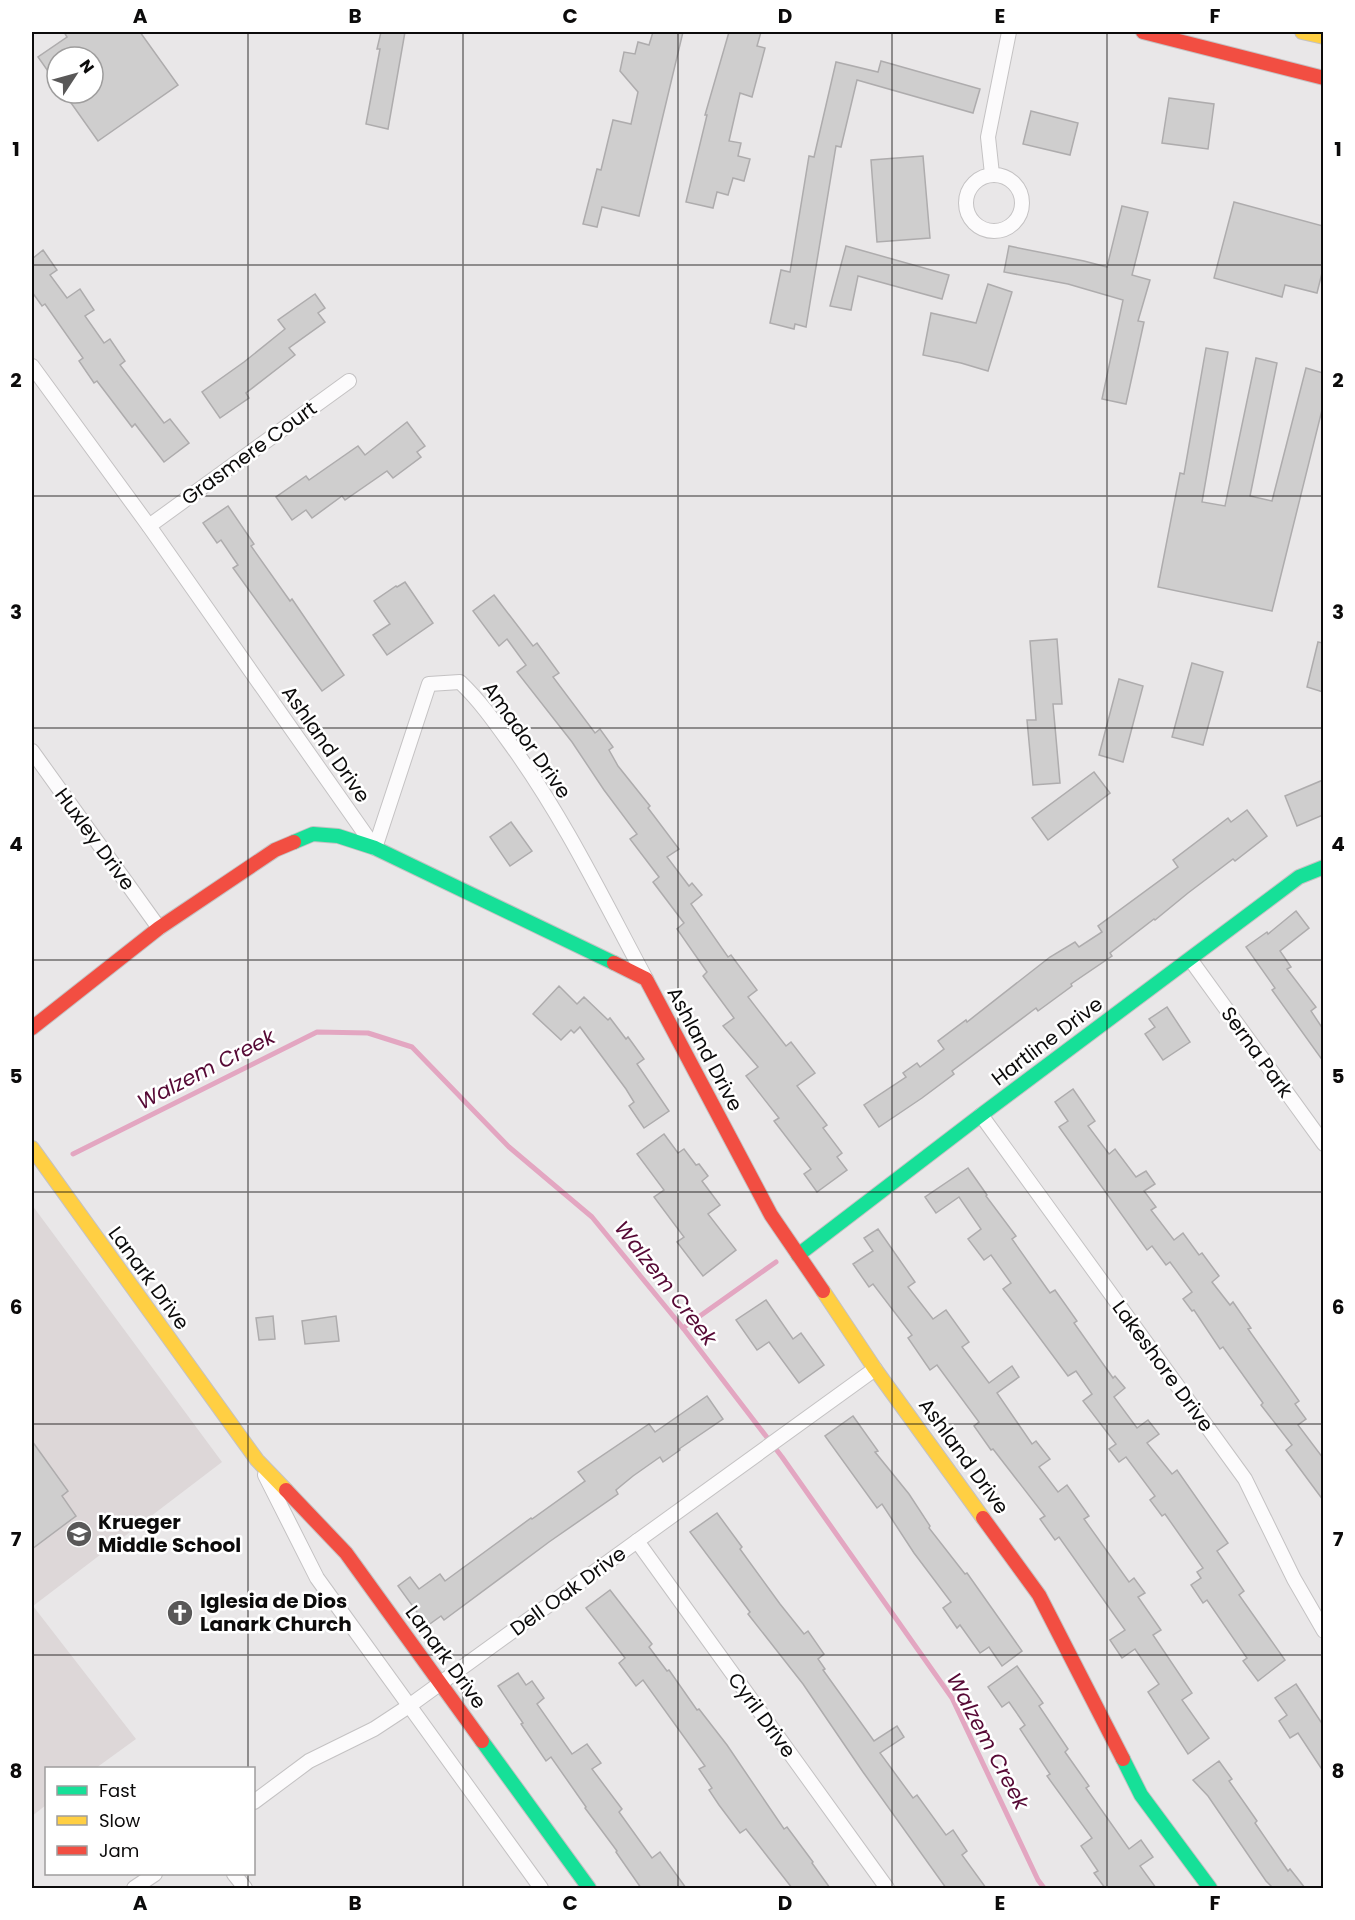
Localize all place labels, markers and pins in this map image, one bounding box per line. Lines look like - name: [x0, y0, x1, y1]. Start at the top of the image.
- place label: Krueger Middle School: [98, 1508, 241, 1559]
- school or university icon: Krueger Middle School: [64, 1519, 94, 1549]
- place label: Iglesia de Dios Lanark Church: [200, 1587, 352, 1638]
- church icon: Iglesia de Dios Lanark Church: [165, 1598, 195, 1628]

